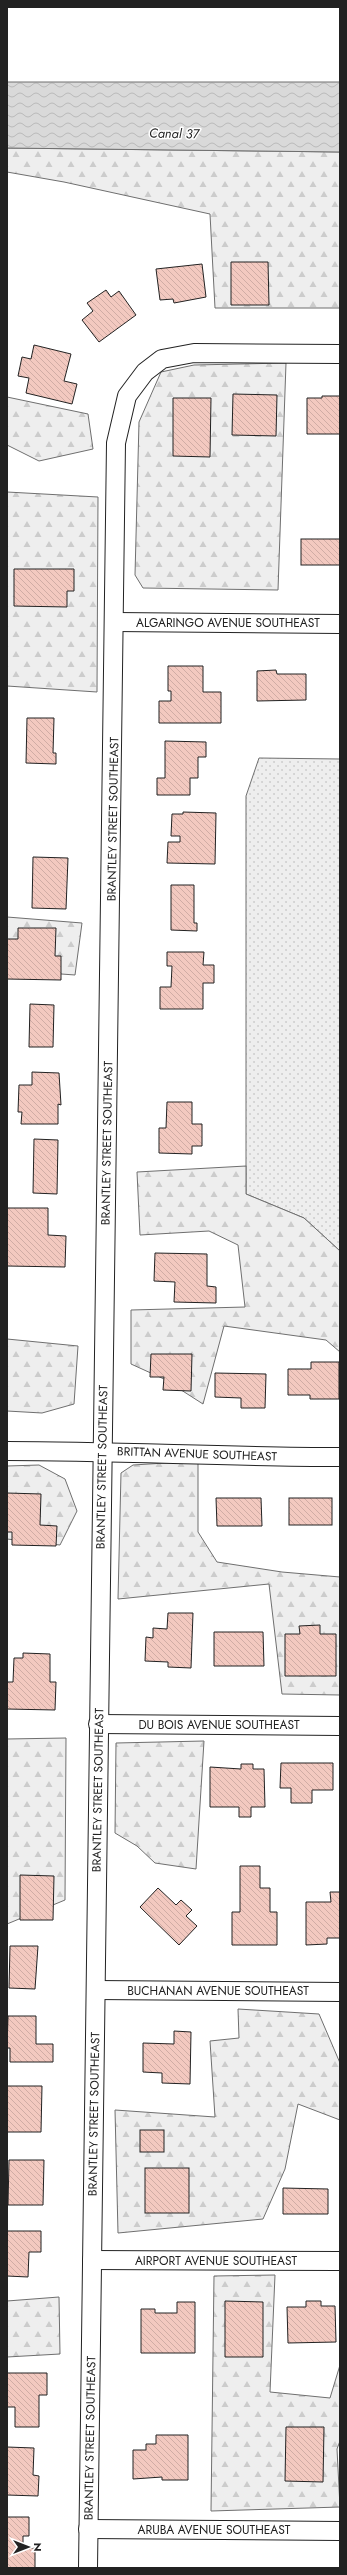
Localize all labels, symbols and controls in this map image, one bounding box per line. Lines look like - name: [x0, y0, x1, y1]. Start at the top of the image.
- water label: Canal 37: [149, 124, 200, 143]
- street label: ALGARINGO AVENUE SOUTHEAST: [136, 614, 320, 632]
- street label: BRANTLEY STREET SOUTHEAST: [103, 736, 123, 901]
- street label: BRANTLEY STREET SOUTHEAST: [97, 1060, 117, 1225]
- street label: BRANTLEY STREET SOUTHEAST: [92, 1384, 112, 1549]
- street label: BRITTAN AVENUE SOUTHEAST: [117, 1442, 278, 1466]
- street label: BRANTLEY STREET SOUTHEAST: [88, 1707, 108, 1872]
- street label: DU BOIS AVENUE SOUTHEAST: [138, 1716, 300, 1734]
- street label: BUCHANAN AVENUE SOUTHEAST: [127, 1982, 309, 2000]
- street label: BRANTLEY STREET SOUTHEAST: [84, 2031, 104, 2196]
- street label: AIRPORT AVENUE SOUTHEAST: [135, 2252, 298, 2270]
- street label: BRANTLEY STREET SOUTHEAST: [80, 2355, 100, 2520]
- street label: ARUBA AVENUE SOUTHEAST: [138, 2521, 291, 2539]
- north arrow: [8, 2527, 48, 2567]
- text: N: [30, 2543, 46, 2551]

